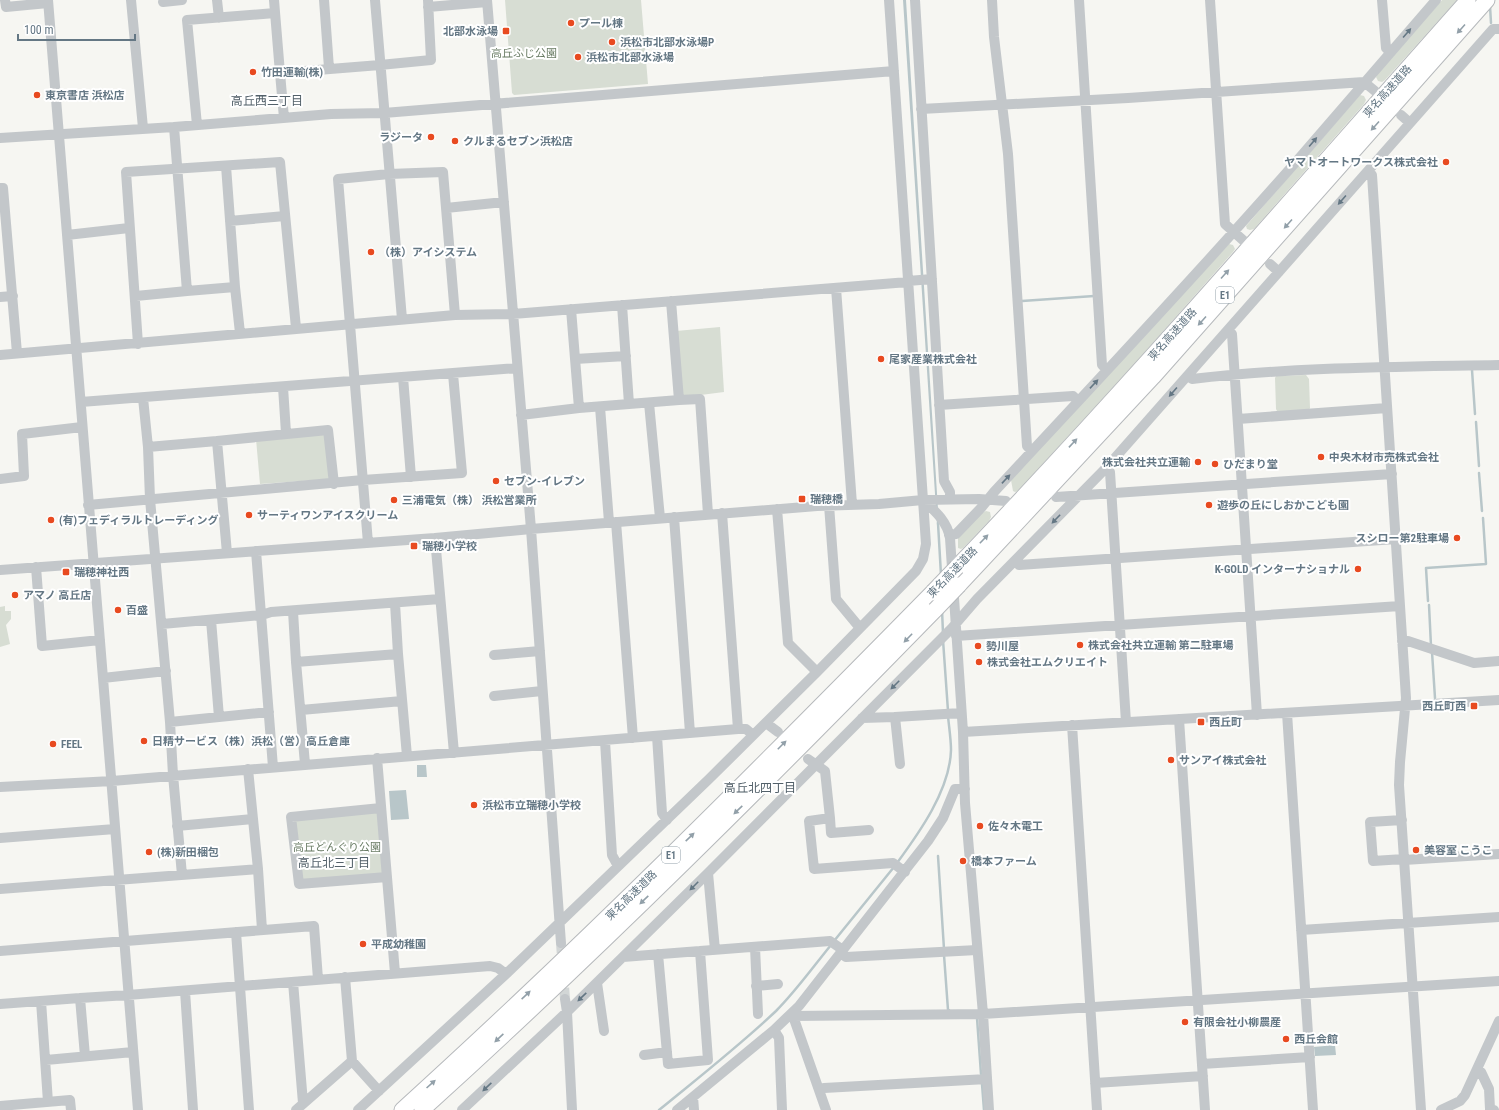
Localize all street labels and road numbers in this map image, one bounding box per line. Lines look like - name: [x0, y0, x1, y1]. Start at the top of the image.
- street label: 東名高速道路: [1360, 62, 1414, 120]
- road number: E1: [1216, 287, 1234, 303]
- street label: 東名高速道路: [1145, 305, 1199, 363]
- street label: 東名高速道路: [925, 544, 980, 601]
- road number: E1: [662, 847, 680, 863]
- street label: 東名高速道路: [603, 868, 660, 923]

